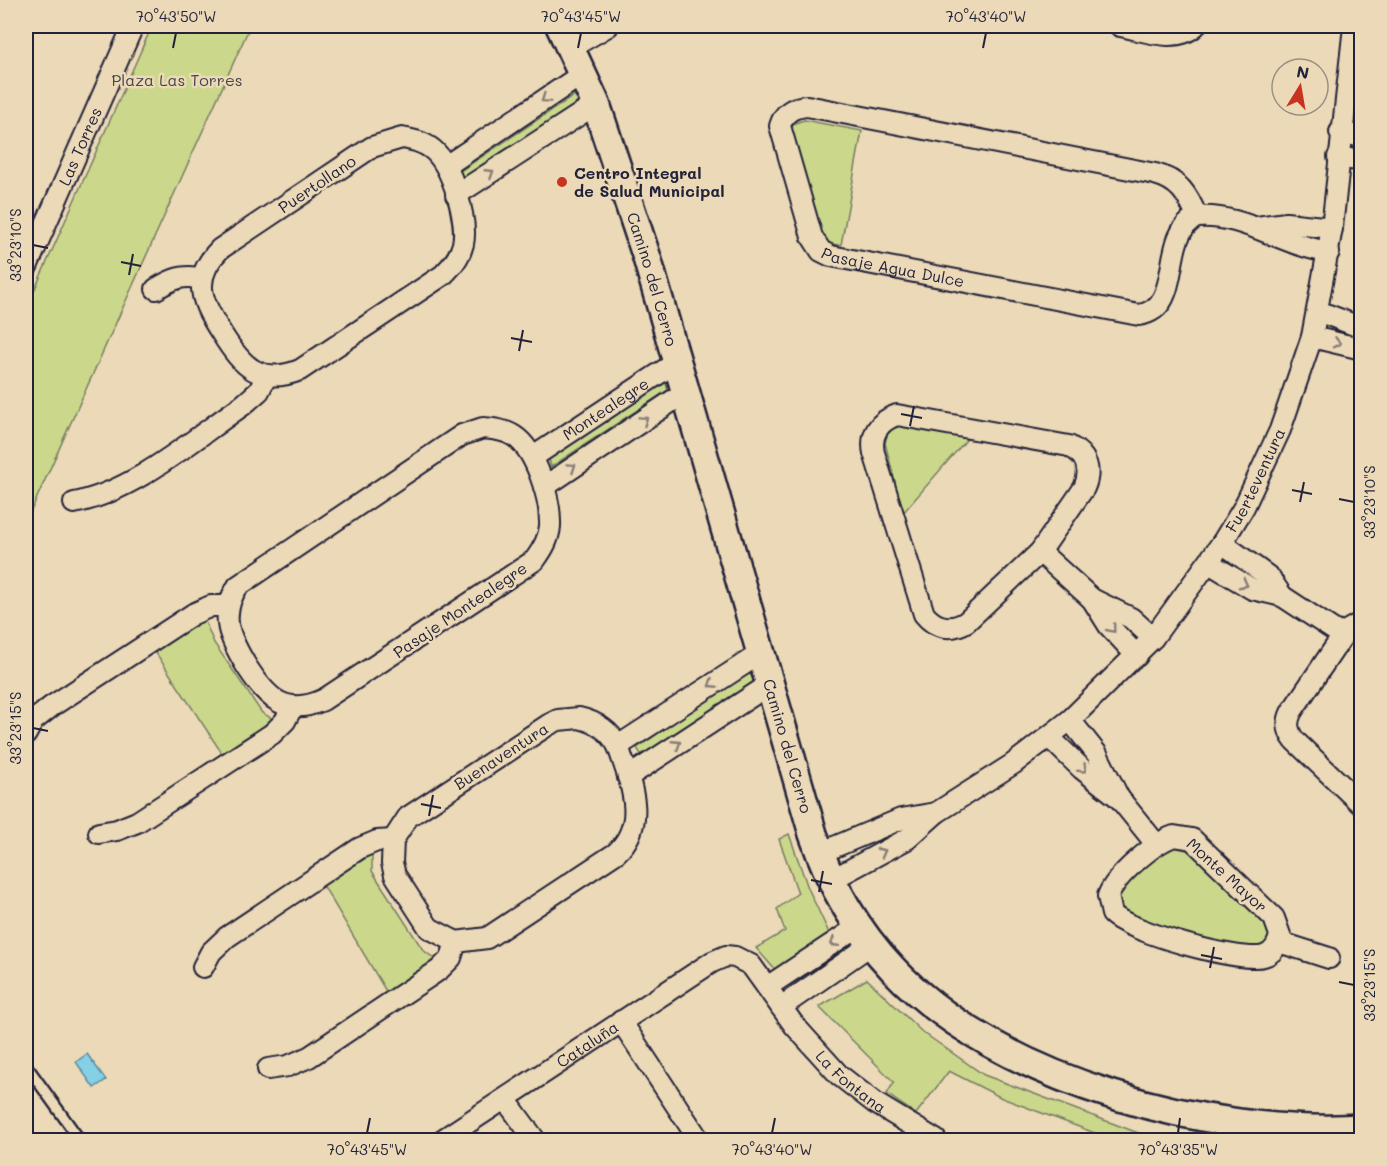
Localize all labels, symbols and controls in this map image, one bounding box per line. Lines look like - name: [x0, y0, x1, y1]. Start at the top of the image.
- text: 70°43'50"W: [136, 6, 216, 26]
- text: 70°43'45"W: [541, 6, 621, 26]
- text: 70°43'40"W: [946, 6, 1026, 26]
- north arrow: [1270, 57, 1330, 117]
- text: N: [1295, 60, 1311, 83]
- park label: Plaza Las Torres: [111, 69, 243, 90]
- one-way arrow: [541, 92, 552, 103]
- street label: Las Torres: [53, 104, 106, 189]
- street label: Puertollano: [274, 150, 360, 217]
- place label: Centro Integral de Salud Municipal: [574, 162, 725, 201]
- one-way arrow: [483, 169, 494, 180]
- marker: Centro Integral de Salud Municipal: [555, 175, 569, 189]
- text: 33°23'10"S: [5, 208, 25, 282]
- street label: Camino del Cerro: [623, 209, 683, 348]
- street label: Pasaje Agua Dulce: [818, 242, 966, 291]
- one-way arrow: [1331, 336, 1341, 349]
- street label: Montealegre: [558, 372, 652, 445]
- one-way arrow: [637, 416, 648, 427]
- street label: Fuerteventura: [1220, 424, 1289, 536]
- one-way arrow: [566, 463, 576, 475]
- text: 33°23'10"S: [1359, 465, 1379, 539]
- street label: Pasaje Montealegre: [389, 557, 531, 662]
- one-way arrow: [1237, 577, 1248, 588]
- one-way arrow: [1104, 622, 1115, 633]
- street label: Camino del Cerro: [759, 676, 817, 815]
- one-way arrow: [708, 677, 719, 688]
- text: 33°23'15"S: [5, 691, 25, 765]
- street label: Buenaventura: [450, 717, 552, 794]
- one-way arrow: [671, 740, 681, 752]
- one-way arrow: [1075, 762, 1086, 773]
- street label: Monte Mayor: [1182, 833, 1272, 916]
- one-way arrow: [876, 848, 887, 859]
- one-way arrow: [830, 935, 840, 947]
- text: 33°23'15"S: [1359, 948, 1379, 1022]
- street label: Cataluña: [552, 1016, 622, 1072]
- street label: La Fontana: [811, 1045, 890, 1117]
- text: 70°43'45"W: [327, 1139, 407, 1159]
- text: 70°43'40"W: [732, 1139, 812, 1159]
- text: 70°43'35"W: [1138, 1139, 1218, 1159]

